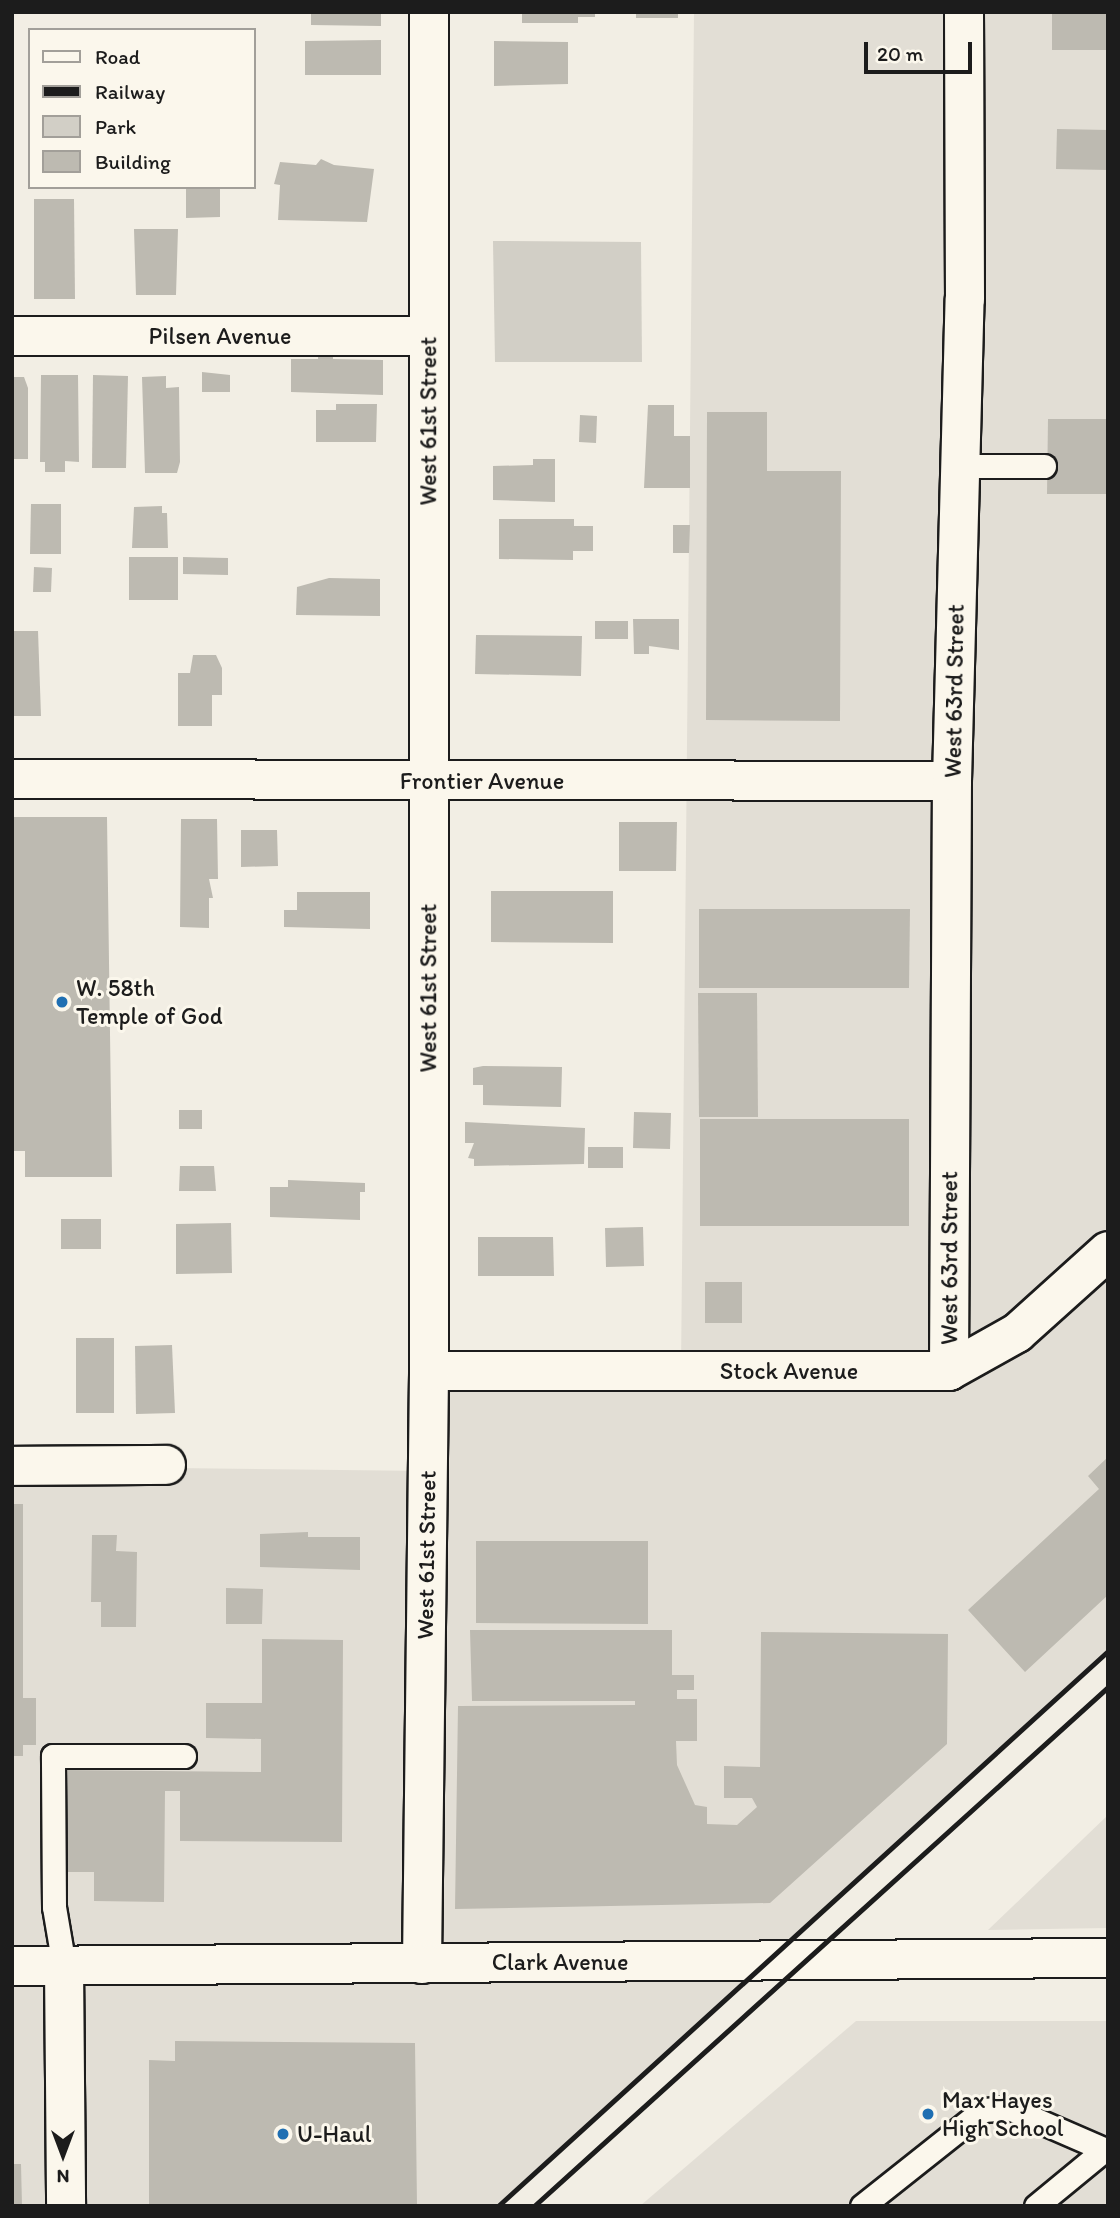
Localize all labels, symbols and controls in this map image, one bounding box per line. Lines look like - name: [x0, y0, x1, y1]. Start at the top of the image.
- legend: [28, 28, 256, 189]
- scale bar: [868, 28, 976, 72]
- text: 20 m: [877, 41, 923, 66]
- text: Road: [95, 44, 140, 69]
- text: Railway: [95, 79, 165, 104]
- text: Park: [95, 114, 136, 139]
- text: Building: [95, 149, 171, 174]
- street label: Pilsen Avenue: [149, 322, 291, 350]
- street label: West 61st Street: [414, 337, 442, 505]
- street label: West 63rd Street: [938, 604, 970, 778]
- street label: Frontier Avenue: [400, 767, 564, 795]
- street label: West 61st Street: [414, 904, 442, 1072]
- place label: W. 58th Temple of God: [76, 974, 223, 1030]
- marker: W. 58th Temple of God: [54, 994, 70, 1010]
- street label: West 63rd Street: [935, 1171, 963, 1345]
- street label: Stock Avenue: [720, 1357, 858, 1385]
- street label: West 61st Street: [410, 1470, 442, 1640]
- street label: Clark Avenue: [492, 1948, 628, 1976]
- place label: Max Hayes High School: [942, 2086, 1063, 2142]
- marker: Max Hayes High School: [920, 2106, 936, 2122]
- north arrow: [28, 2120, 98, 2190]
- place label: U-Haul: [297, 2120, 372, 2148]
- marker: U-Haul: [275, 2126, 291, 2142]
- text: N: [57, 2165, 69, 2188]

